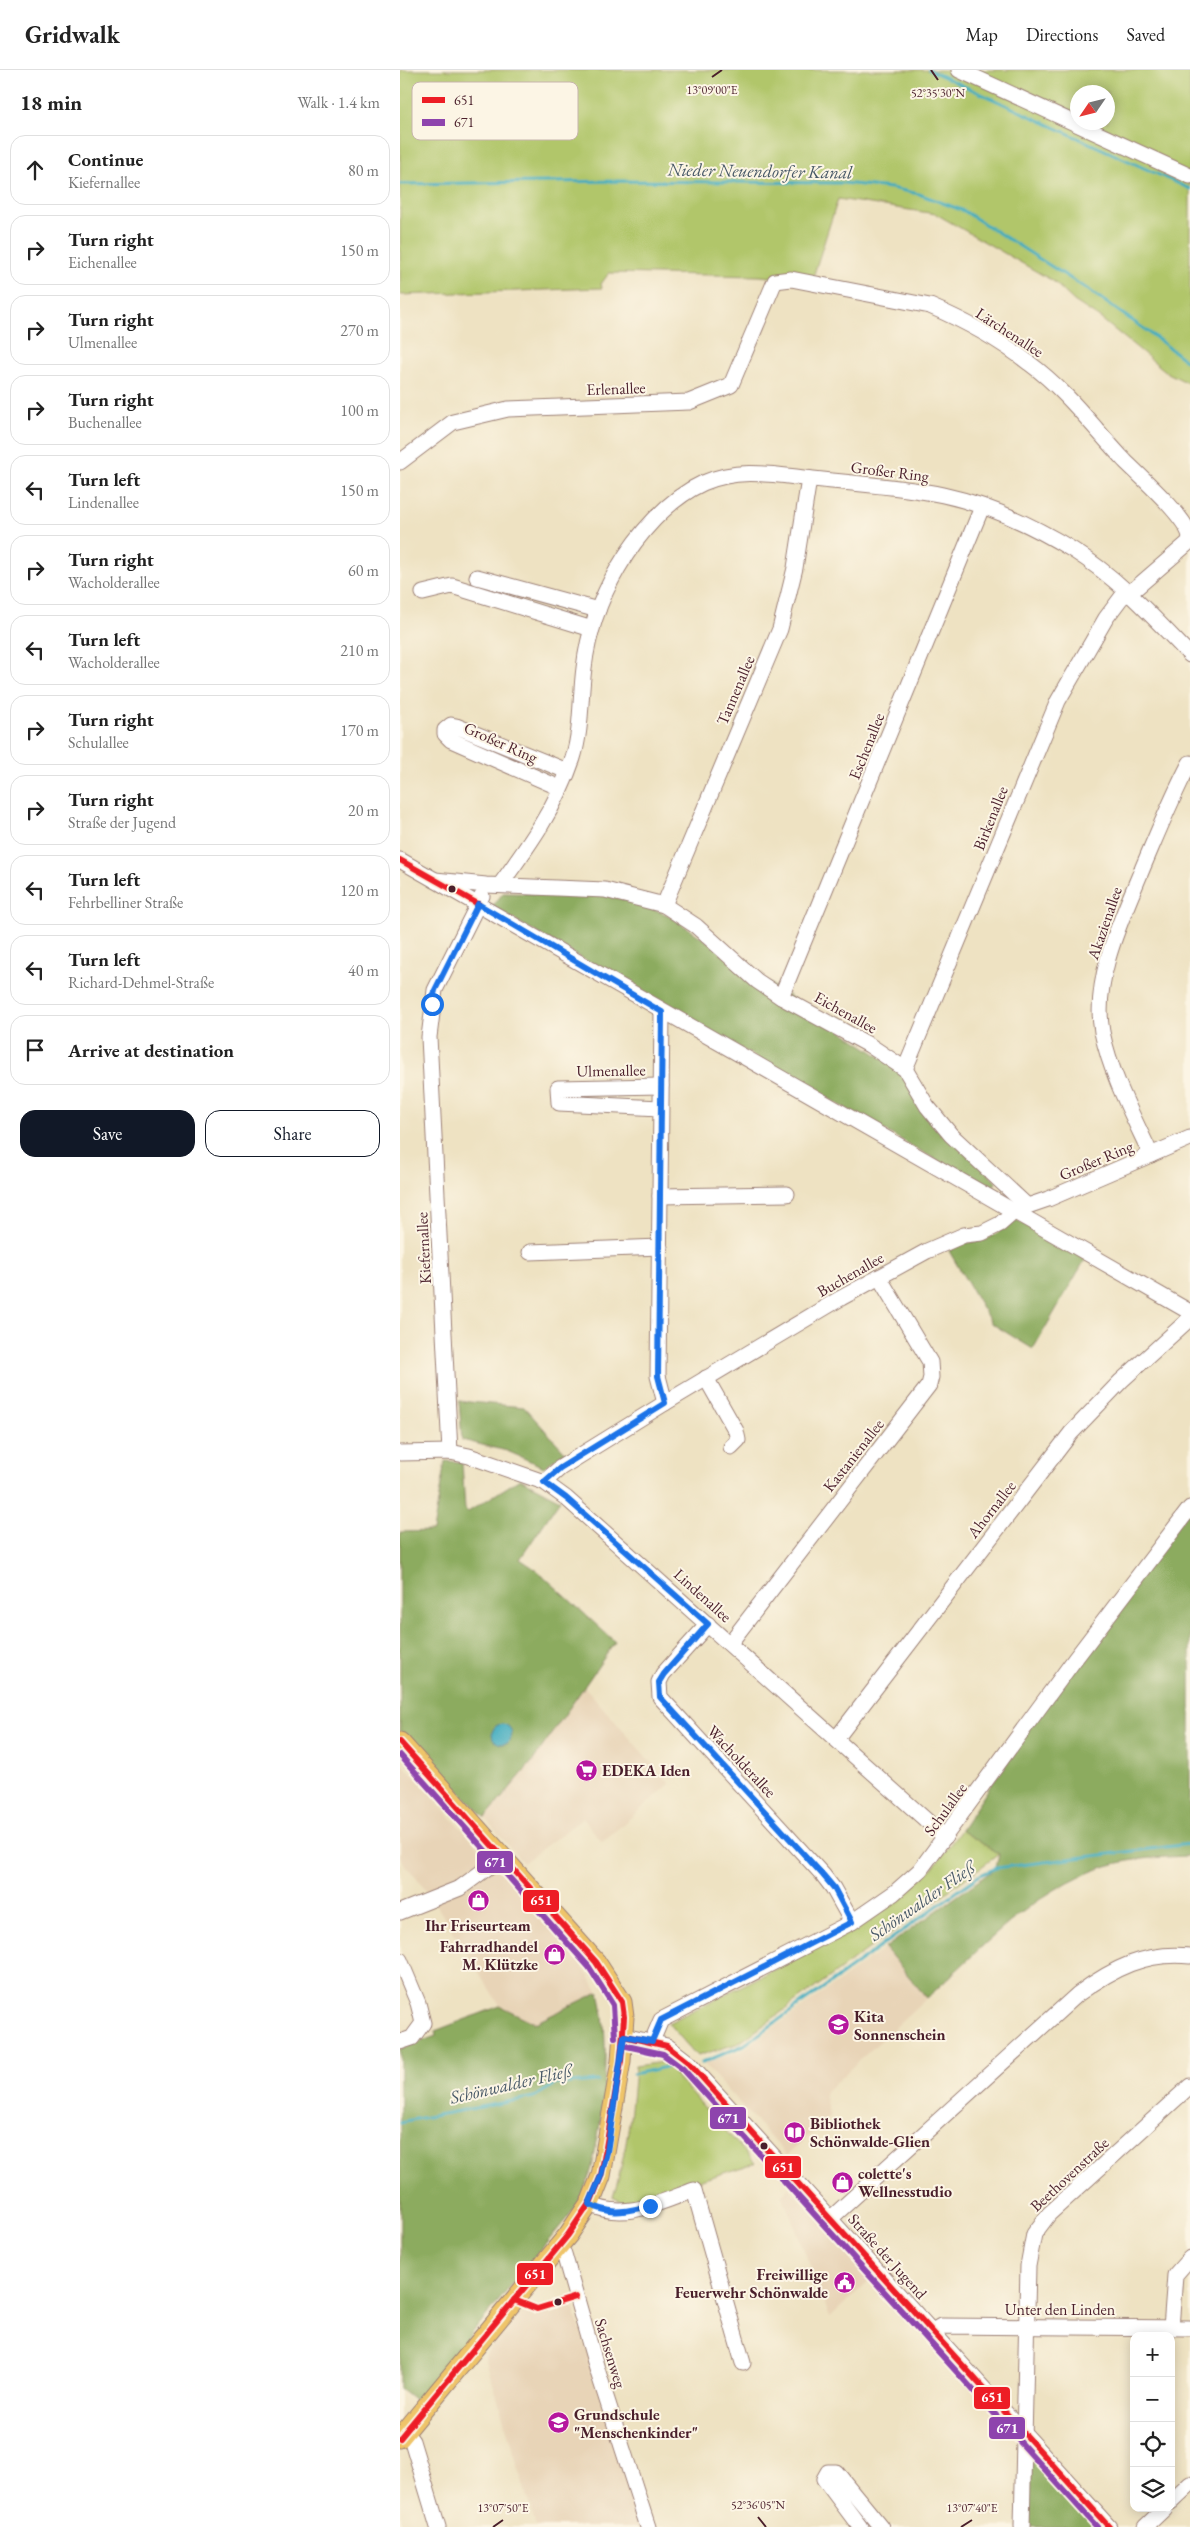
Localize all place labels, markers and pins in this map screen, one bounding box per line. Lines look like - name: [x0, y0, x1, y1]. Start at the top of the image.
- unlabelled marker: [447, 884, 457, 894]
- supermarket icon: EDEKA Iden: [574, 1758, 598, 1782]
- place label: EDEKA Iden: [602, 1760, 690, 1781]
- shop icon: Ihr Friseurteam: [466, 1889, 490, 1913]
- place label: Ihr Friseurteam: [425, 1915, 531, 1936]
- place label: Fahrradhandel M. Klützke: [440, 1936, 538, 1975]
- shop icon: Fahrradhandel M. Klützke: [542, 1943, 566, 1967]
- place label: Kita Sonnenschein: [854, 2006, 946, 2045]
- school or university icon: Kita Sonnenschein: [826, 2013, 850, 2037]
- place label: Bibliothek Schönwalde-Glien: [810, 2113, 930, 2152]
- library icon: Bibliothek Schönwalde-Glien: [782, 2120, 806, 2144]
- unlabelled marker: [759, 2141, 769, 2151]
- place label: colette's Wellnesstudio: [858, 2163, 952, 2202]
- shop icon: colette's Wellnesstudio: [830, 2170, 854, 2194]
- place label: Freiwillige Feuerwehr Schönwalde: [675, 2264, 828, 2303]
- public building icon: Freiwillige Feuerwehr Schönwalde: [832, 2271, 856, 2295]
- unlabelled marker: [553, 2297, 563, 2307]
- place label: Grundschule "Menschenkinder": [574, 2404, 698, 2443]
- school or university icon: Grundschule "Menschenkinder": [546, 2411, 570, 2435]

